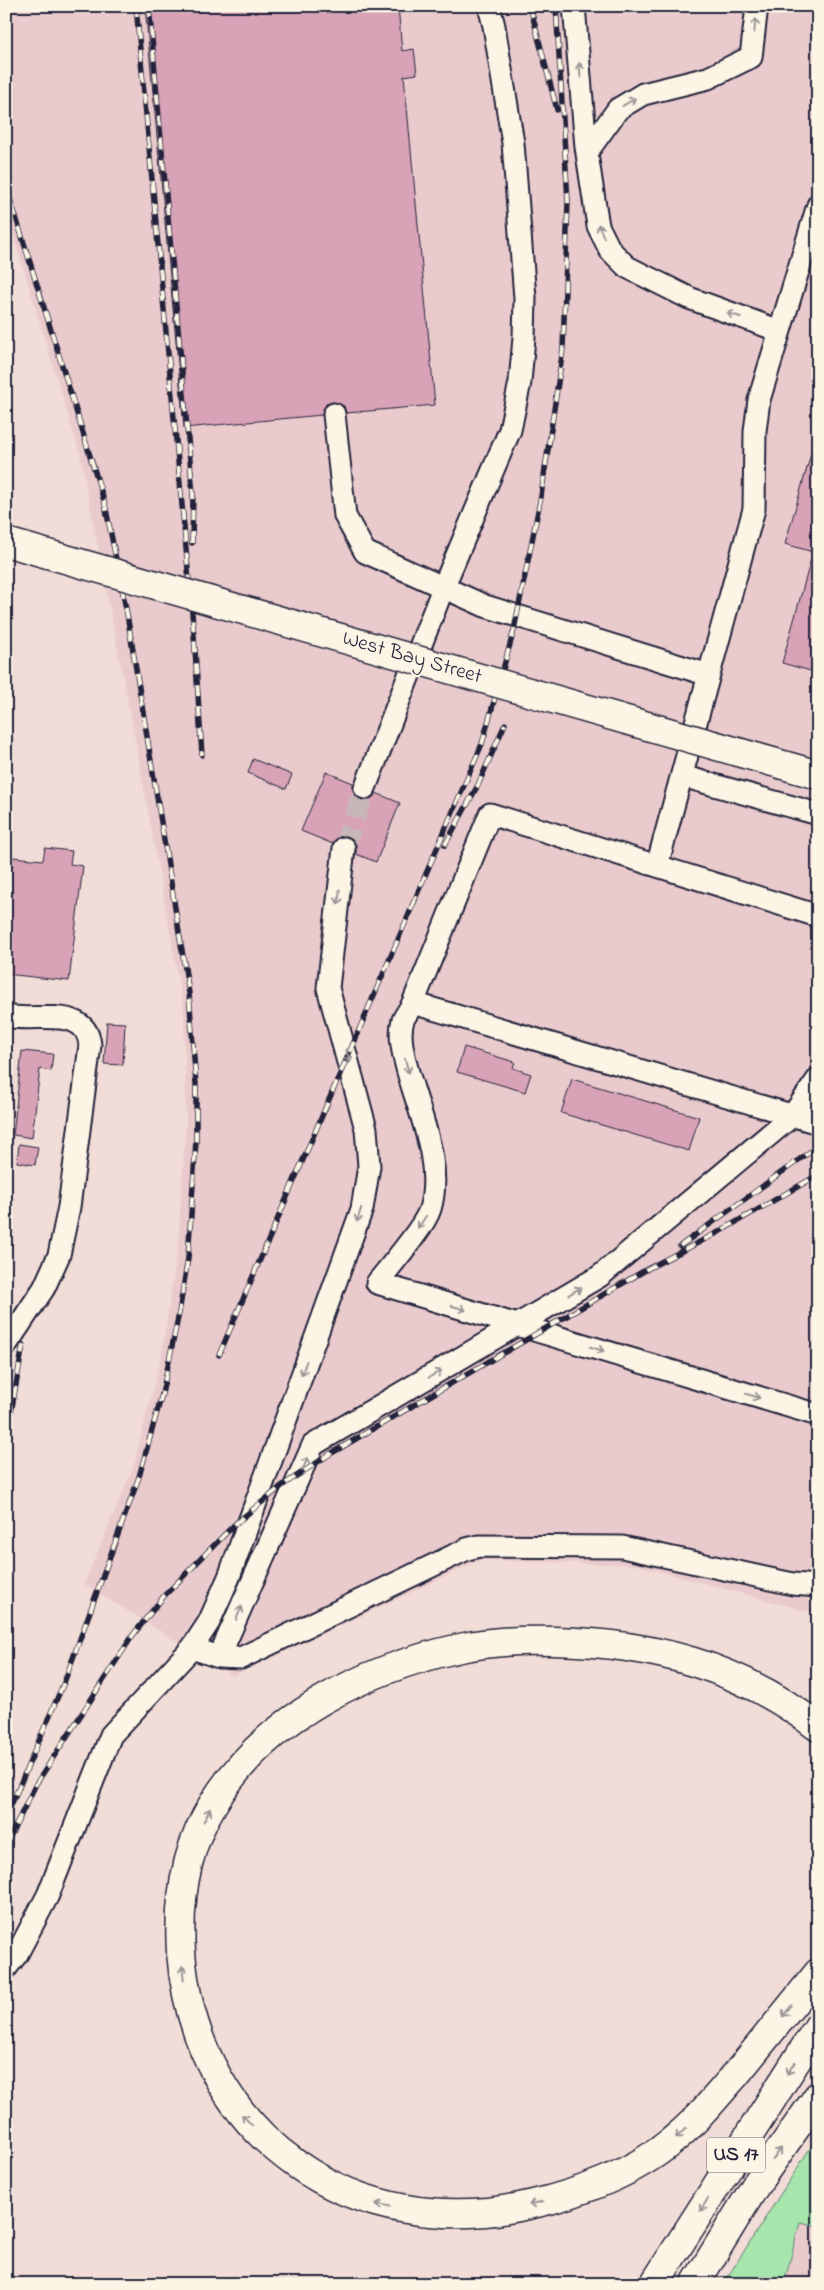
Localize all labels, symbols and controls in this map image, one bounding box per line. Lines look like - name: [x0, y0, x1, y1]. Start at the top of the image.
- one-way arrow: [750, 18, 760, 34]
- one-way arrow: [576, 63, 585, 79]
- one-way arrow: [621, 97, 636, 107]
- one-way arrow: [596, 224, 605, 239]
- one-way arrow: [727, 310, 742, 319]
- street label: West Bay Street: [338, 624, 485, 694]
- one-way arrow: [334, 889, 344, 905]
- one-way arrow: [343, 1048, 353, 1064]
- one-way arrow: [402, 1058, 412, 1074]
- one-way arrow: [354, 1207, 364, 1223]
- one-way arrow: [417, 1215, 427, 1229]
- one-way arrow: [568, 1286, 582, 1296]
- one-way arrow: [451, 1304, 467, 1314]
- one-way arrow: [589, 1345, 605, 1354]
- one-way arrow: [299, 1360, 308, 1375]
- one-way arrow: [428, 1368, 442, 1378]
- one-way arrow: [745, 1391, 761, 1401]
- one-way arrow: [300, 1457, 310, 1472]
- one-way arrow: [235, 1606, 245, 1621]
- one-way arrow: [203, 1808, 212, 1823]
- one-way arrow: [178, 1965, 188, 1981]
- one-way arrow: [782, 2004, 793, 2017]
- one-way arrow: [786, 2061, 796, 2075]
- one-way arrow: [241, 2113, 253, 2126]
- one-way arrow: [675, 2127, 687, 2139]
- road number: US 17: [707, 2138, 765, 2172]
- one-way arrow: [772, 2147, 782, 2161]
- one-way arrow: [699, 2198, 709, 2212]
- one-way arrow: [529, 2199, 545, 2208]
- one-way arrow: [375, 2200, 391, 2209]

